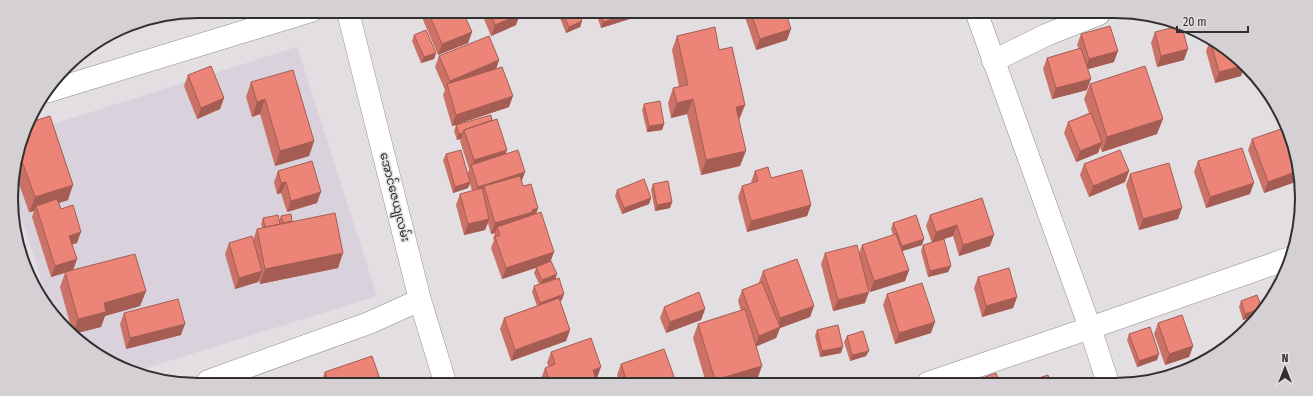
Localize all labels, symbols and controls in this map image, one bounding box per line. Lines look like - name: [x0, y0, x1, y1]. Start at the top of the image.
- scale bar: [1177, 8, 1248, 34]
- text: 20 m: [1183, 15, 1207, 29]
- street label: အောင်ဇေယျလမ်း: [374, 150, 415, 244]
- north arrow: [1265, 348, 1305, 388]
- text: N: [1282, 352, 1288, 365]

